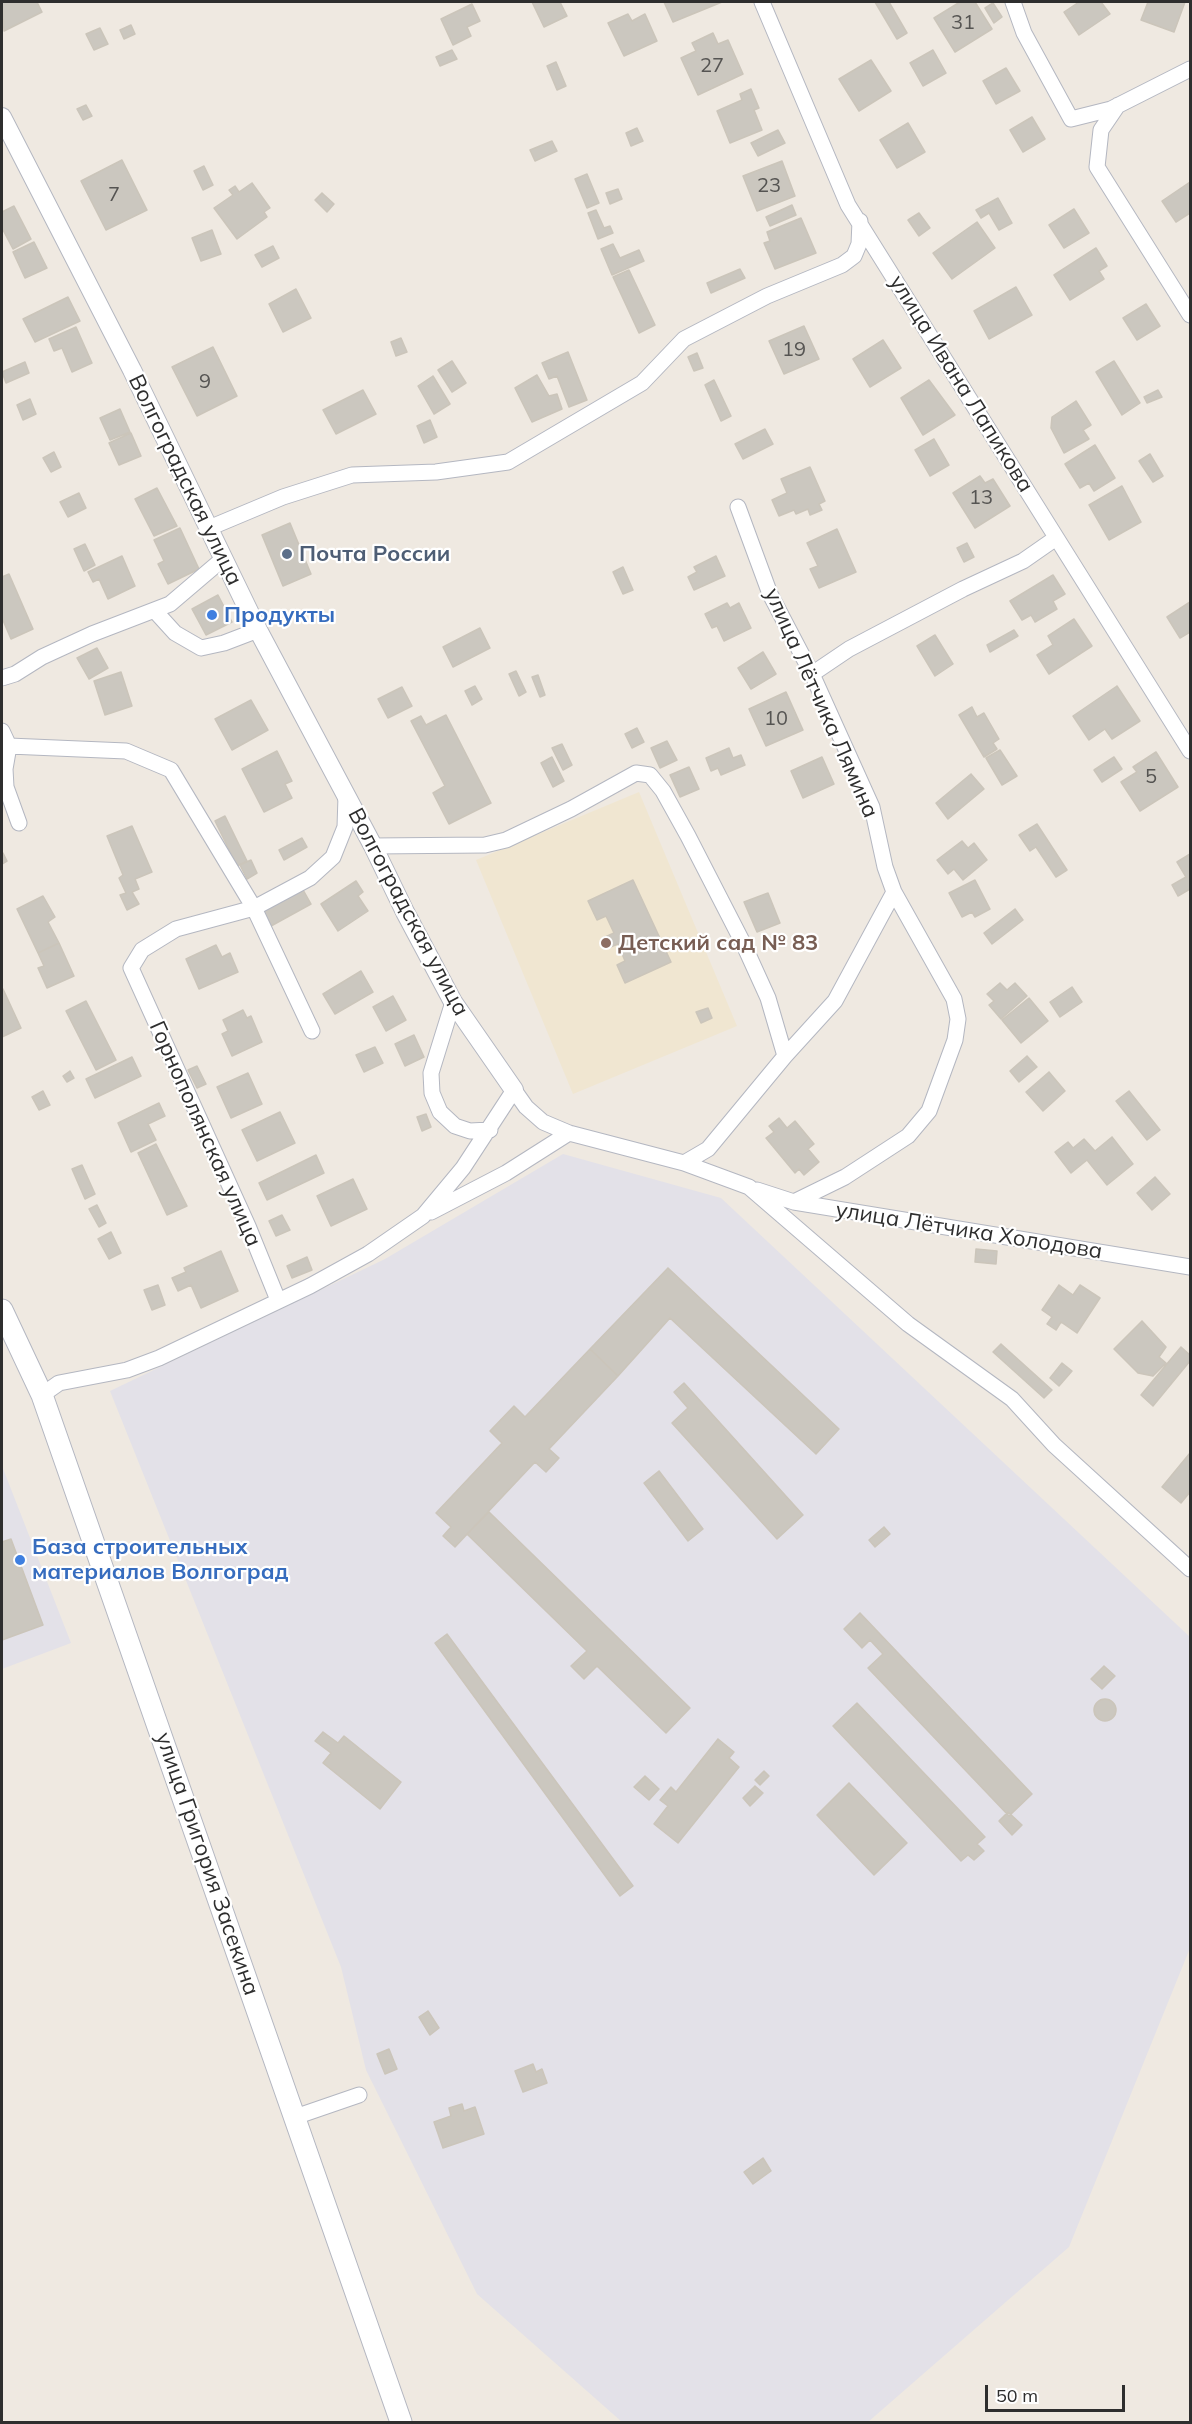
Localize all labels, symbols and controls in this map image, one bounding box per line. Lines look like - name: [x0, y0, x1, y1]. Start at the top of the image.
- house number: 31: [951, 11, 975, 35]
- house number: 27: [700, 54, 724, 78]
- house number: 23: [757, 174, 781, 198]
- house number: 7: [108, 183, 120, 207]
- street label: улица Ивана Лапикова: [883, 271, 1039, 497]
- house number: 19: [782, 338, 806, 362]
- street label: Волгоградская улица: [122, 370, 248, 590]
- house number: 9: [199, 370, 211, 394]
- house number: 13: [969, 486, 993, 510]
- place label: Почта России: [299, 541, 450, 567]
- marker: Почта России: [280, 547, 294, 561]
- street label: улица Лётчика Лямина: [758, 584, 884, 822]
- place label: Продукты: [224, 602, 335, 628]
- marker: Продукты: [205, 608, 219, 622]
- house number: 10: [764, 707, 788, 731]
- house number: 5: [1145, 765, 1157, 789]
- street label: Волгоградская улица: [342, 804, 474, 1020]
- place label: Детский сад № 83: [618, 930, 818, 956]
- marker: Детский сад № 83: [599, 936, 613, 950]
- street label: Горнополянская улица: [143, 1017, 267, 1251]
- street label: улица Лётчика Холодова: [834, 1197, 1104, 1265]
- place label: База строительных материалов Волгоград: [32, 1534, 289, 1586]
- marker: База строительных материалов Волгоград: [13, 1553, 27, 1567]
- street label: улица Григория Засекина: [150, 1729, 264, 1999]
- scale bar: [988, 2373, 1128, 2411]
- text: 50 m: [996, 2384, 1038, 2407]

